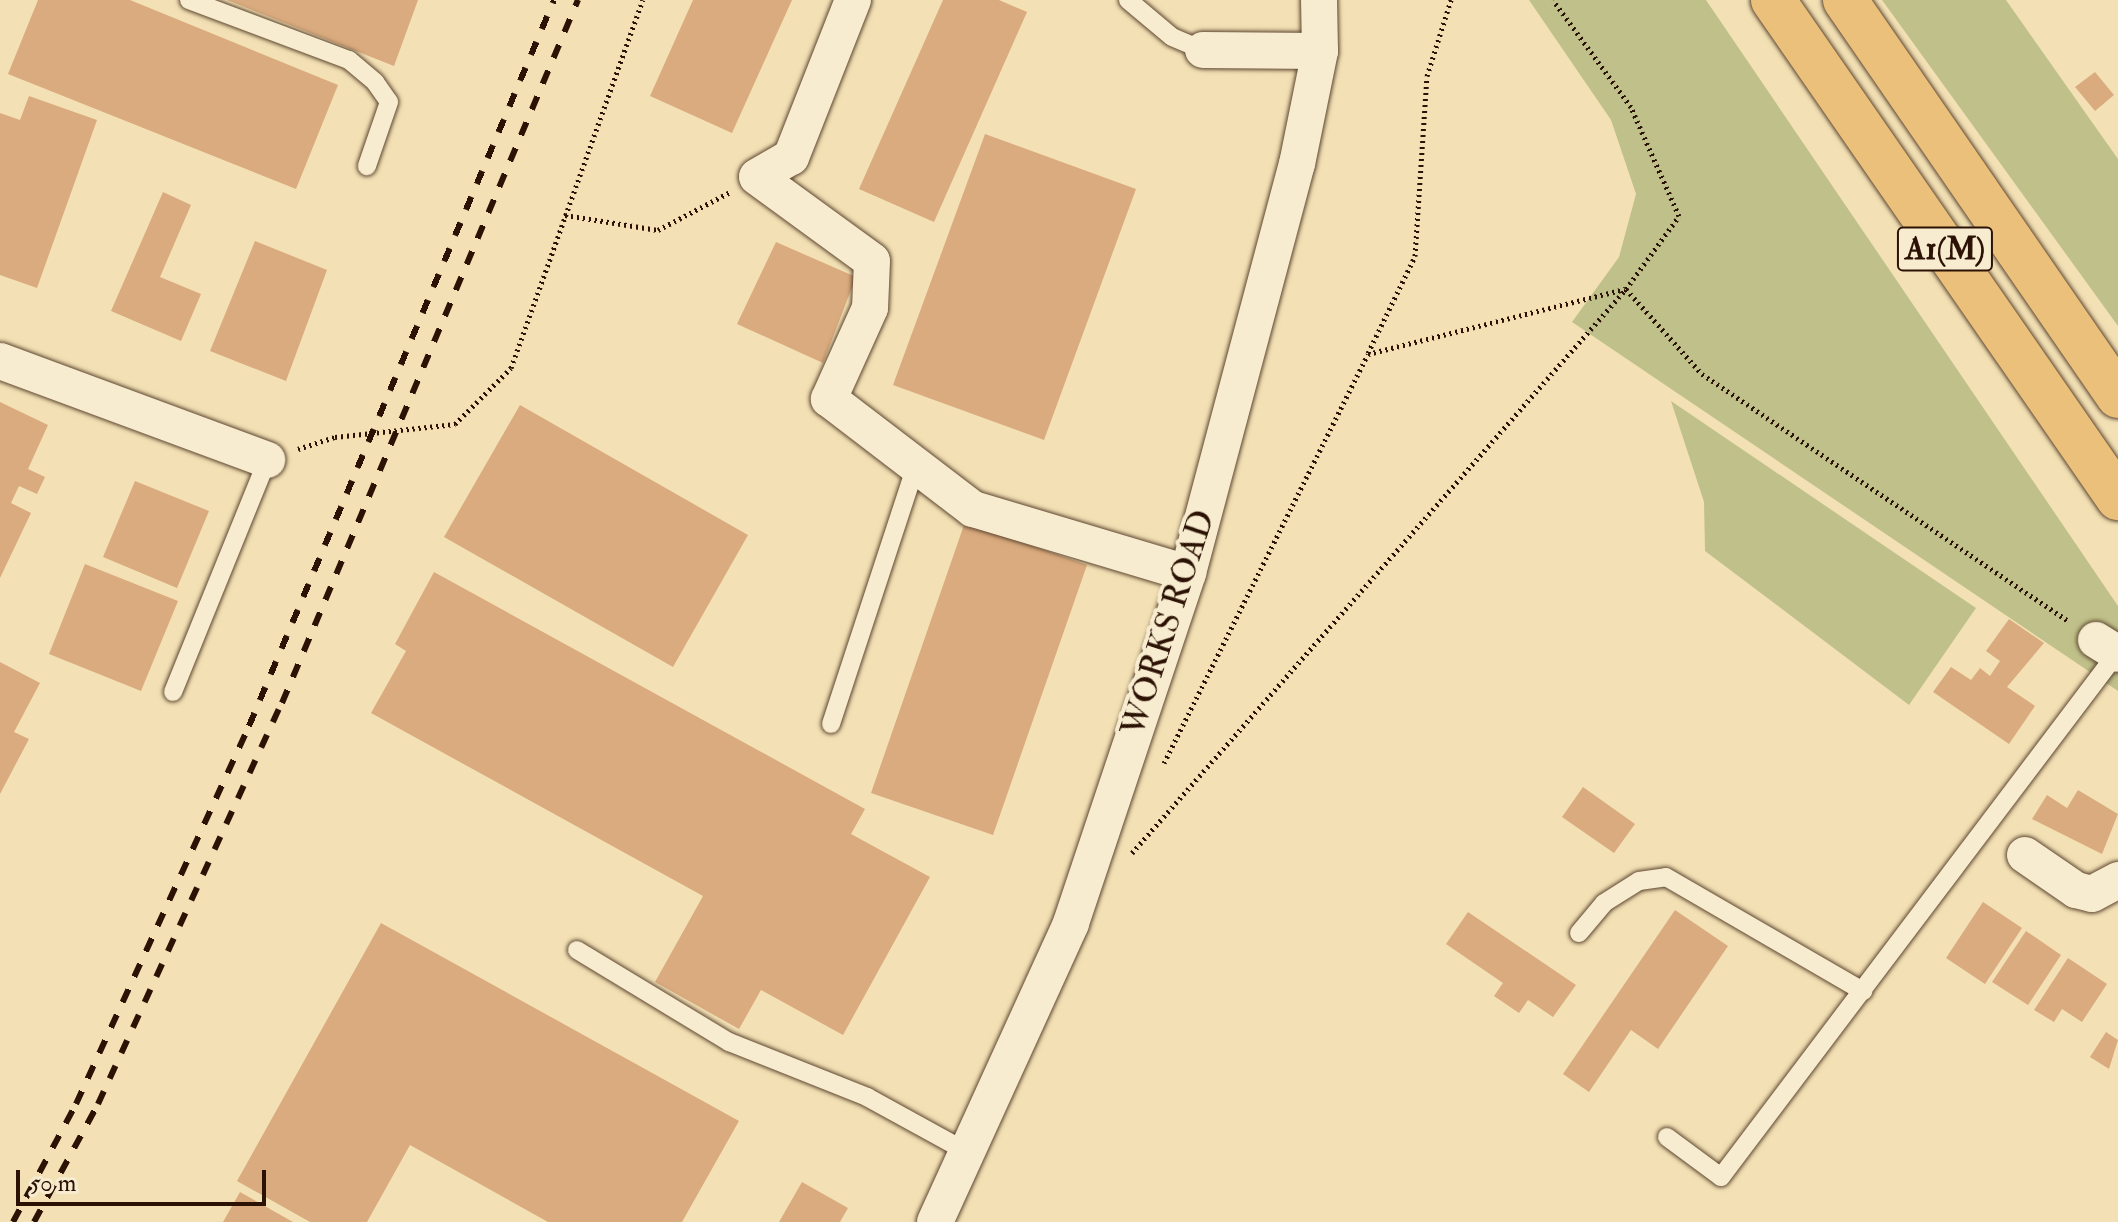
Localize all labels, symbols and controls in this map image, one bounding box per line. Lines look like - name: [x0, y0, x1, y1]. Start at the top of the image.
- road number: A1(M): [1895, 221, 1995, 277]
- street label: WORKS ROAD: [1112, 505, 1224, 741]
- scale bar: [20, 1154, 270, 1204]
- text: 50 m: [30, 1168, 76, 1199]

